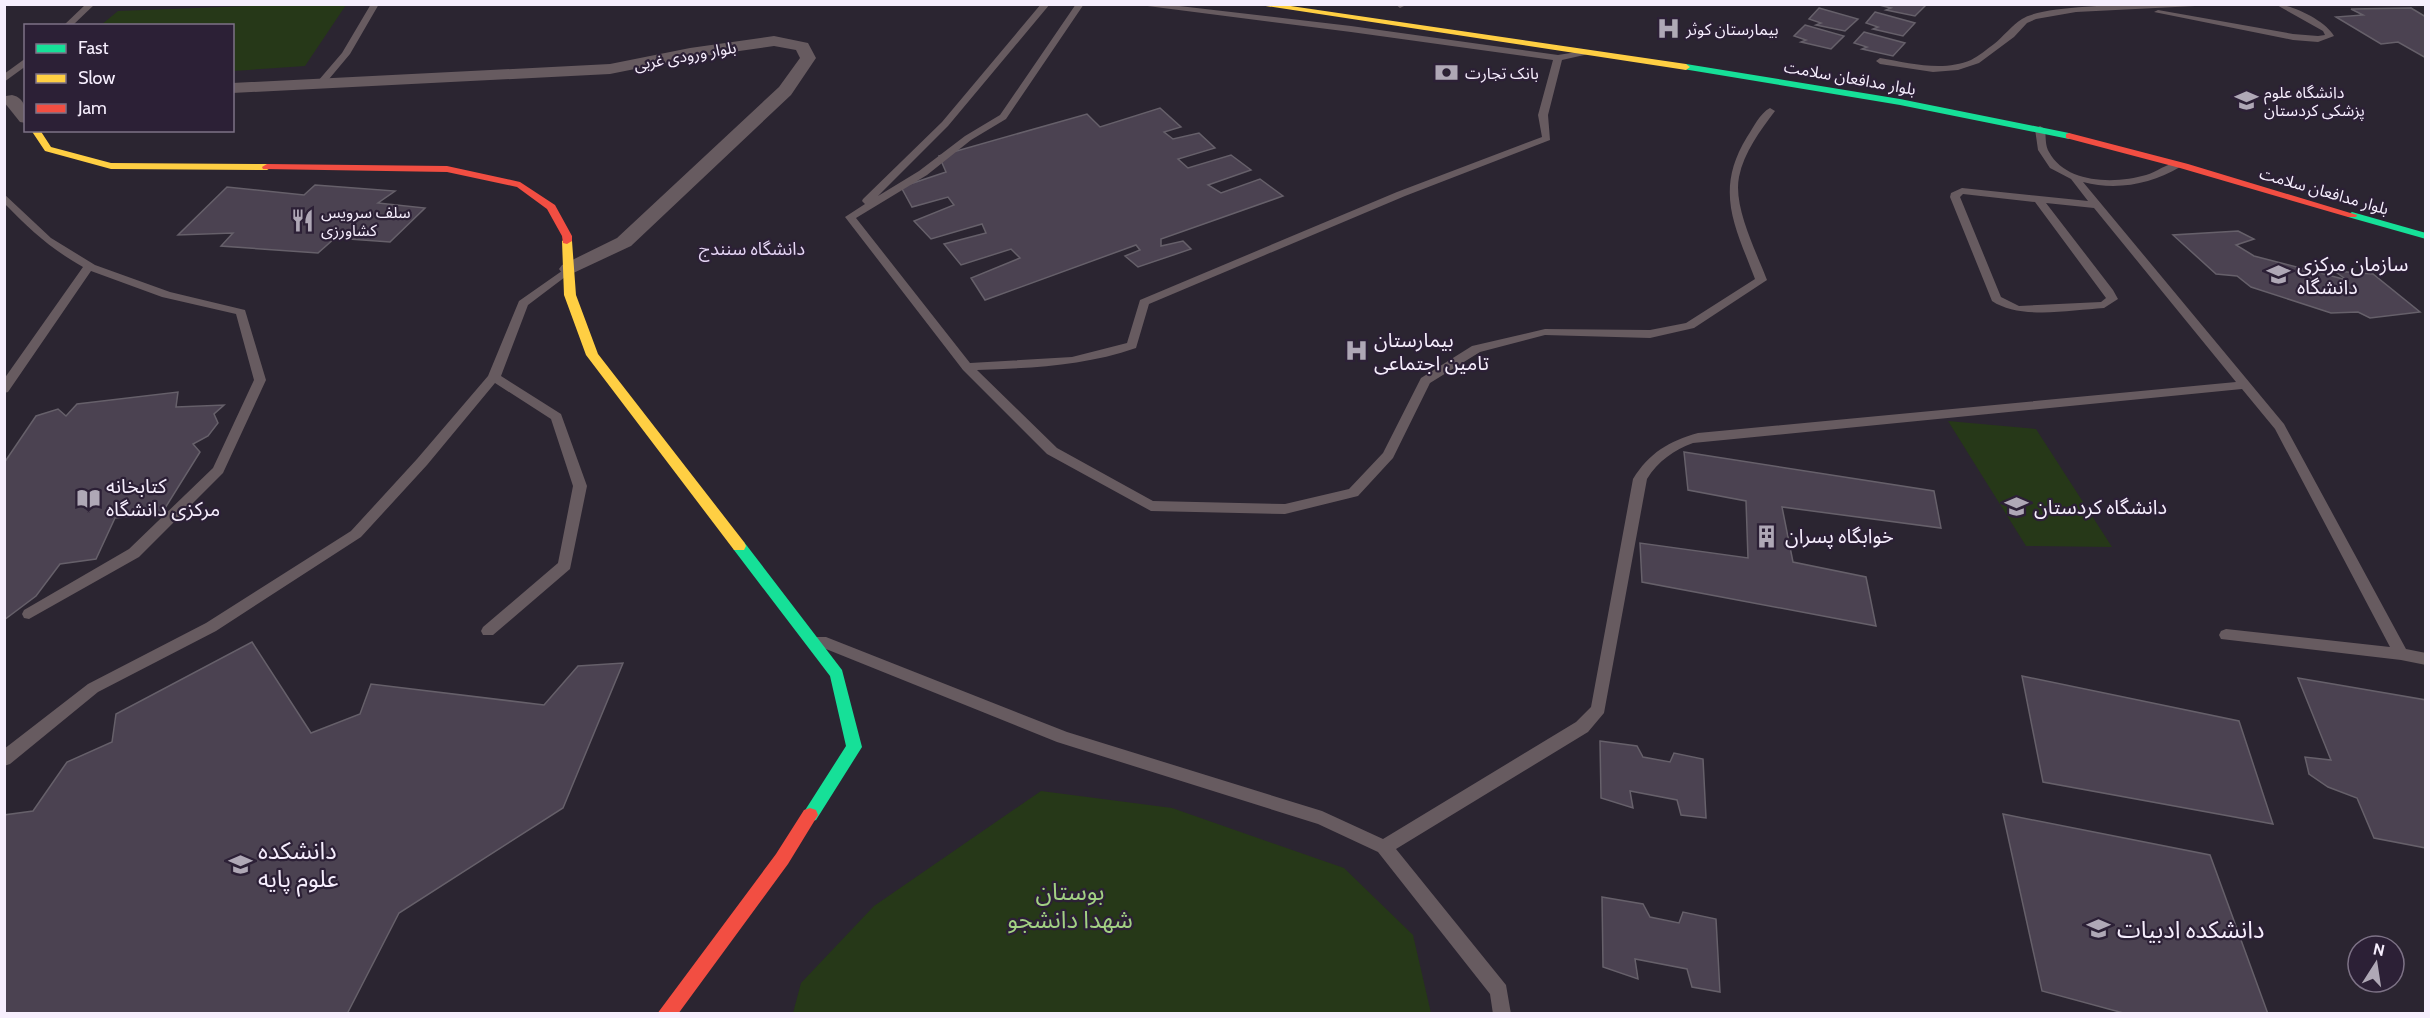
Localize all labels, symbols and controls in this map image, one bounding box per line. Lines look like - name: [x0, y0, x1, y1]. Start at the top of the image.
- hospital icon: بیمارستان کوثر: [1655, 16, 1681, 42]
- place label: بیمارستان کوثر: [1685, 20, 1779, 39]
- legend: [24, 24, 234, 132]
- text: Fast: [78, 37, 109, 59]
- street label: بلوار ورودی غربی: [632, 38, 738, 74]
- street label: بلوار مدافعان سلامت: [1783, 57, 1917, 99]
- bank icon: بانک تجارت: [1434, 60, 1460, 86]
- place label: بانک تجارت: [1465, 64, 1539, 83]
- text: Slow: [78, 67, 115, 89]
- place label: دانشگاه علوم پزشکی کردستان: [2264, 83, 2365, 121]
- school or university icon: دانشگاه علوم پزشکی کردستان: [2233, 88, 2259, 114]
- text: Jam: [77, 97, 107, 119]
- street label: بلوار مدافعان سلامت: [2257, 163, 2391, 219]
- place label: سلف سرویس کشاورزی: [321, 203, 411, 240]
- restaurant icon: سلف سرویس کشاورزی: [290, 208, 316, 234]
- district label: دانشگاه سنندج: [699, 238, 805, 262]
- place label: سازمان مرکزی دانشگاه: [2297, 252, 2409, 299]
- school or university icon: سازمان مرکزی دانشگاه: [2266, 262, 2292, 288]
- place label: بیمارستان تامین اجتماعی: [1374, 328, 1489, 375]
- hospital icon: بیمارستان تامین اجتماعی: [1343, 338, 1369, 364]
- place label: کتابخانه مرکزی دانشگاه: [106, 474, 220, 521]
- library icon: کتابخانه مرکزی دانشگاه: [75, 485, 101, 511]
- school or university icon: دانشگاه کردستان: [2003, 494, 2029, 520]
- place label: دانشگاه کردستان: [2034, 495, 2167, 519]
- building icon: خوابگاه پسران: [1754, 523, 1780, 549]
- place label: خوابگاه پسران: [1785, 524, 1894, 549]
- place label: دانشکده علوم پایه: [258, 836, 339, 897]
- school or university icon: دانشکده علوم پایه: [227, 851, 253, 877]
- park label: بوستان شهدا دانشجو: [1007, 877, 1133, 934]
- place label: دانشکده ادبیات: [2117, 915, 2264, 944]
- school or university icon: دانشکده ادبیات: [2086, 916, 2112, 942]
- north arrow: [2346, 934, 2406, 994]
- text: N: [2372, 939, 2387, 960]

